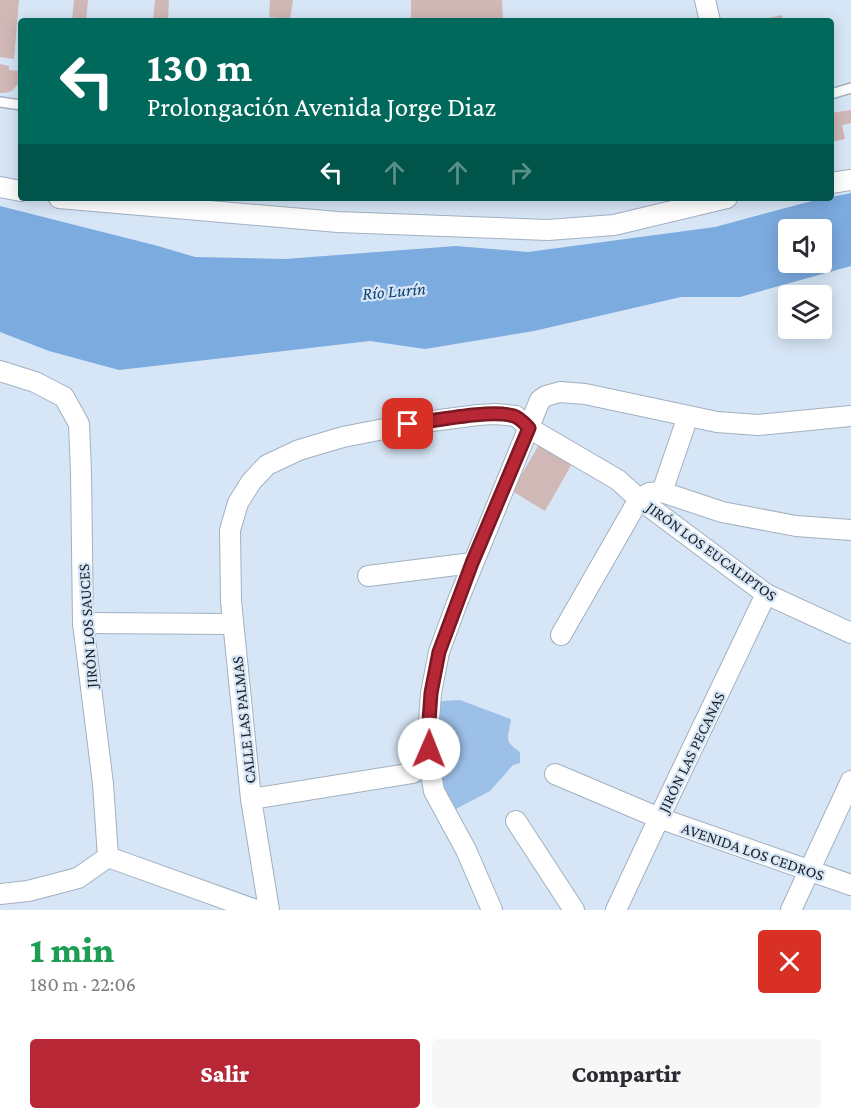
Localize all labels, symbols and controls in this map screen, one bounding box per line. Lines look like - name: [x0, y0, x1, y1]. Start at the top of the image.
- icon: left: [48, 42, 126, 120]
- text: 130 m: [147, 43, 252, 90]
- text: Prolongación Avenida Jorge Diaz: [147, 92, 496, 122]
- icon: left: [315, 156, 348, 189]
- icon: ahead: [378, 156, 411, 189]
- icon: ahead: [441, 156, 474, 189]
- icon: right: [504, 156, 537, 189]
- map controls: [778, 219, 832, 339]
- button: sound: [778, 219, 832, 273]
- water label: Río Lurín: [361, 278, 427, 304]
- button: layers: [778, 285, 832, 339]
- pin: [382, 398, 433, 449]
- icon: arrive: [391, 407, 424, 440]
- street label: JIRÓN LOS EUCALIPTOS: [641, 497, 780, 605]
- street label: JIRÓN LOS SAUCES: [75, 563, 101, 690]
- street label: CALLE LAS PALMAS: [228, 655, 259, 784]
- street label: JIRÓN LAS PECANAS: [654, 689, 729, 818]
- position arrow: [397, 717, 461, 781]
- street label: AVENIDA LOS CEDROS: [679, 819, 826, 884]
- text: 1 min: [30, 930, 114, 970]
- button: close: [758, 930, 821, 993]
- text: 180 m · 22:06: [30, 973, 136, 995]
- button: Salir: [30, 1039, 420, 1108]
- button: Compartir: [432, 1039, 821, 1108]

